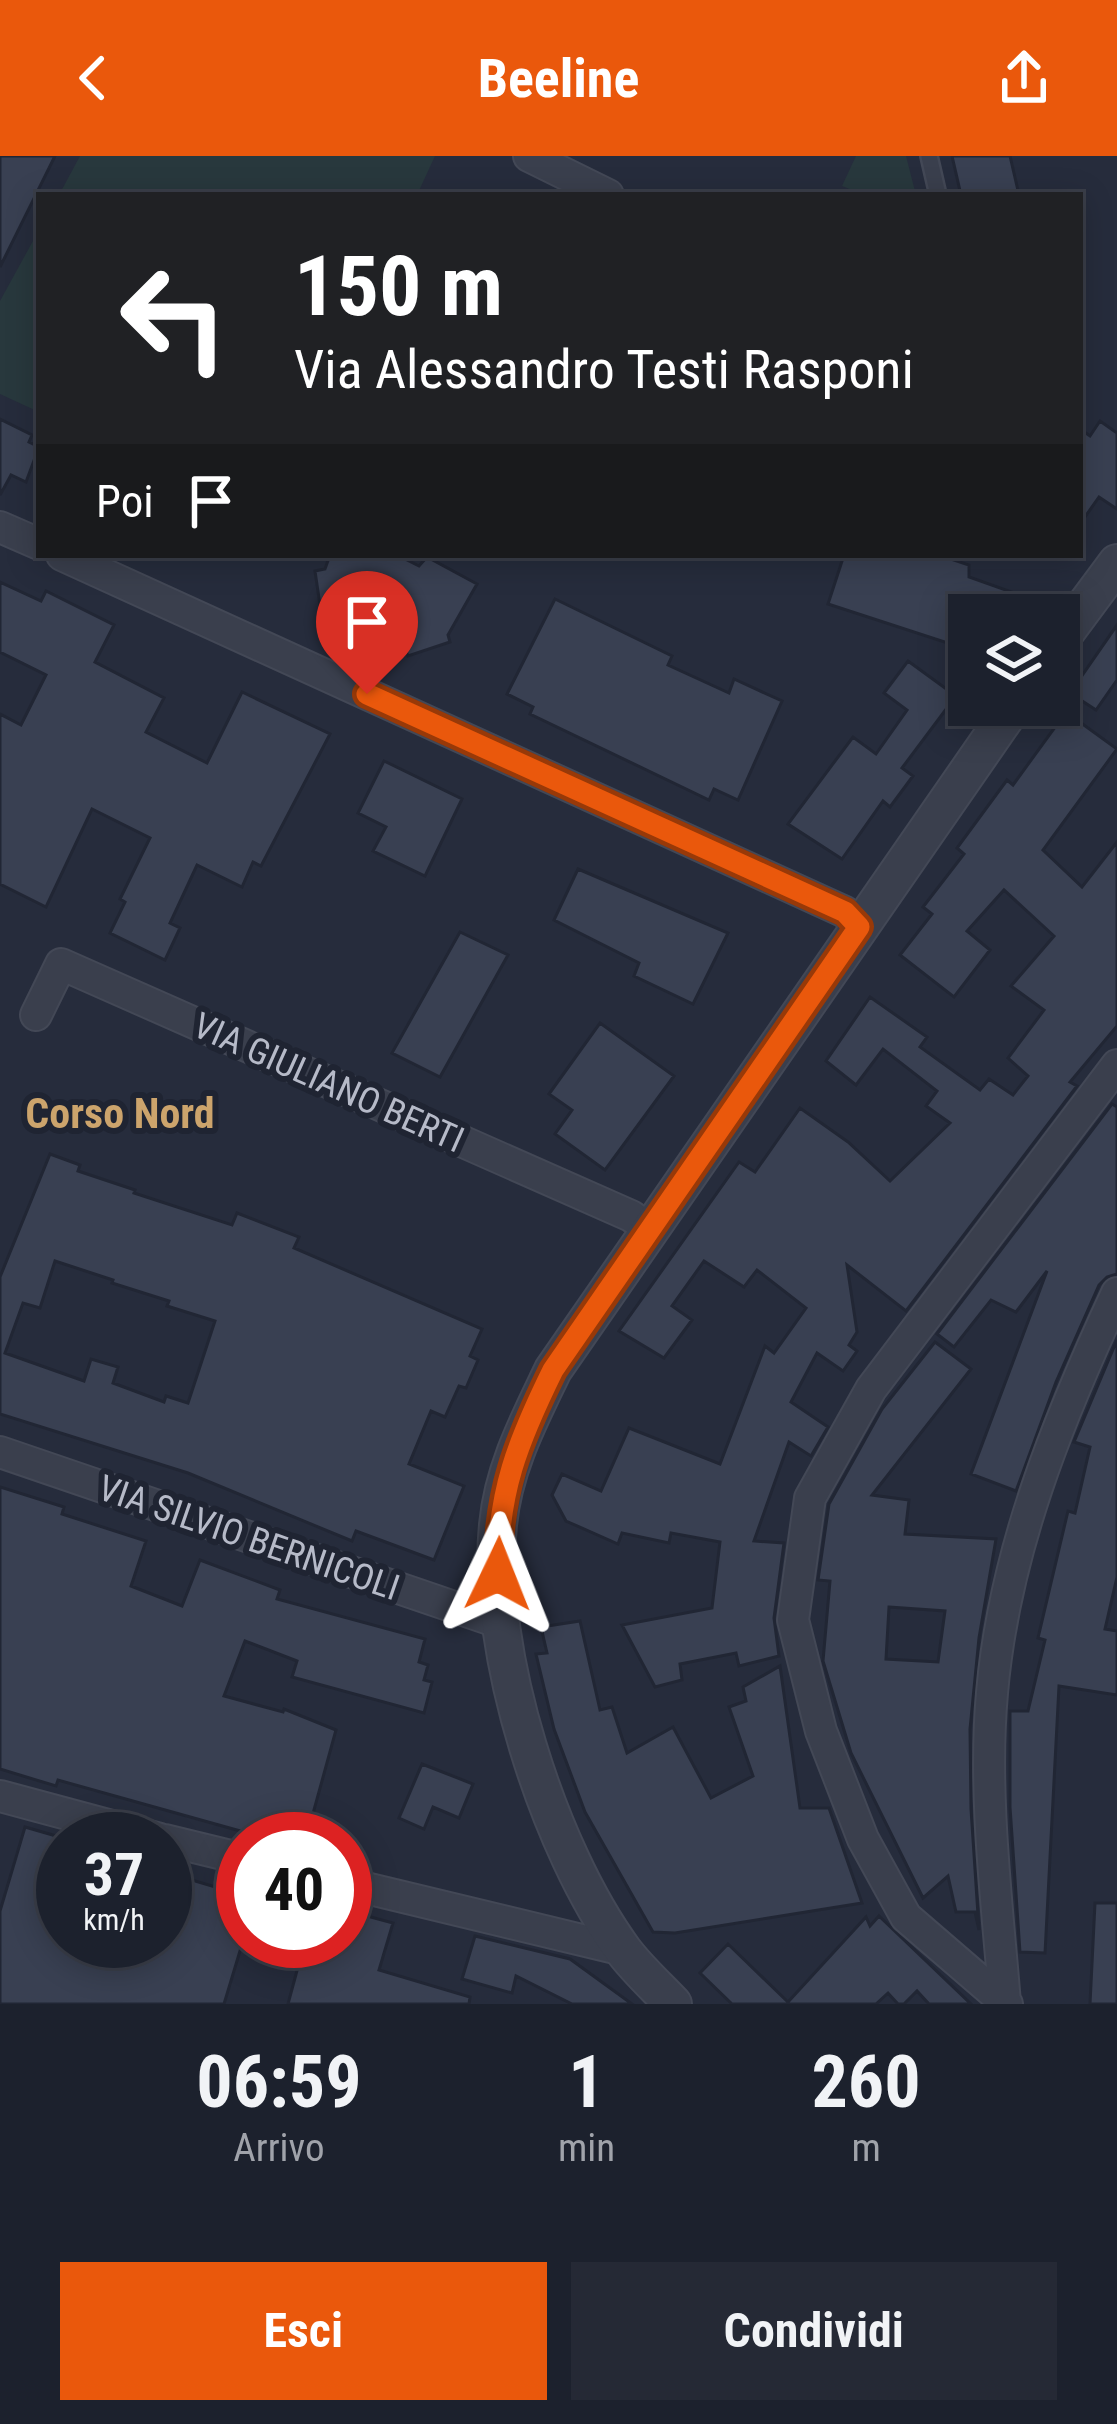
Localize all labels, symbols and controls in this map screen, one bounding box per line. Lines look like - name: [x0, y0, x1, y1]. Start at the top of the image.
- icon: back: [60, 45, 126, 111]
- icon: share: [991, 45, 1057, 111]
- text: Beeline: [478, 47, 639, 110]
- text: 150 m: [294, 237, 503, 336]
- icon: left: [96, 240, 252, 396]
- text: Via Alessandro Testi Rasponi: [294, 338, 914, 401]
- icon: arrive: [178, 468, 244, 534]
- text: Poi: [96, 475, 154, 528]
- pin: [316, 571, 418, 694]
- icon: arrive: [334, 589, 400, 655]
- map controls: [948, 594, 1080, 726]
- button: layers: [948, 594, 1080, 726]
- street label: VIA GIULIANO BERTI: [187, 1004, 470, 1161]
- district label: Corso Nord: [25, 1089, 215, 1138]
- street label: VIA SILVIO BERNICOLI: [93, 1467, 405, 1609]
- position arrow: [435, 1511, 561, 1637]
- speed limit sign: 40: [216, 1812, 372, 1968]
- text: 37: [84, 1839, 144, 1910]
- text: km/h: [83, 1902, 145, 1937]
- text: 06:59: [196, 2040, 362, 2125]
- text: 1: [568, 2040, 605, 2125]
- text: 260: [811, 2040, 921, 2125]
- text: Arrivo: [233, 2125, 325, 2171]
- text: min: [558, 2125, 615, 2171]
- text: m: [851, 2125, 881, 2171]
- button: Esci: [60, 2262, 547, 2400]
- button: Condividi: [571, 2262, 1057, 2400]

